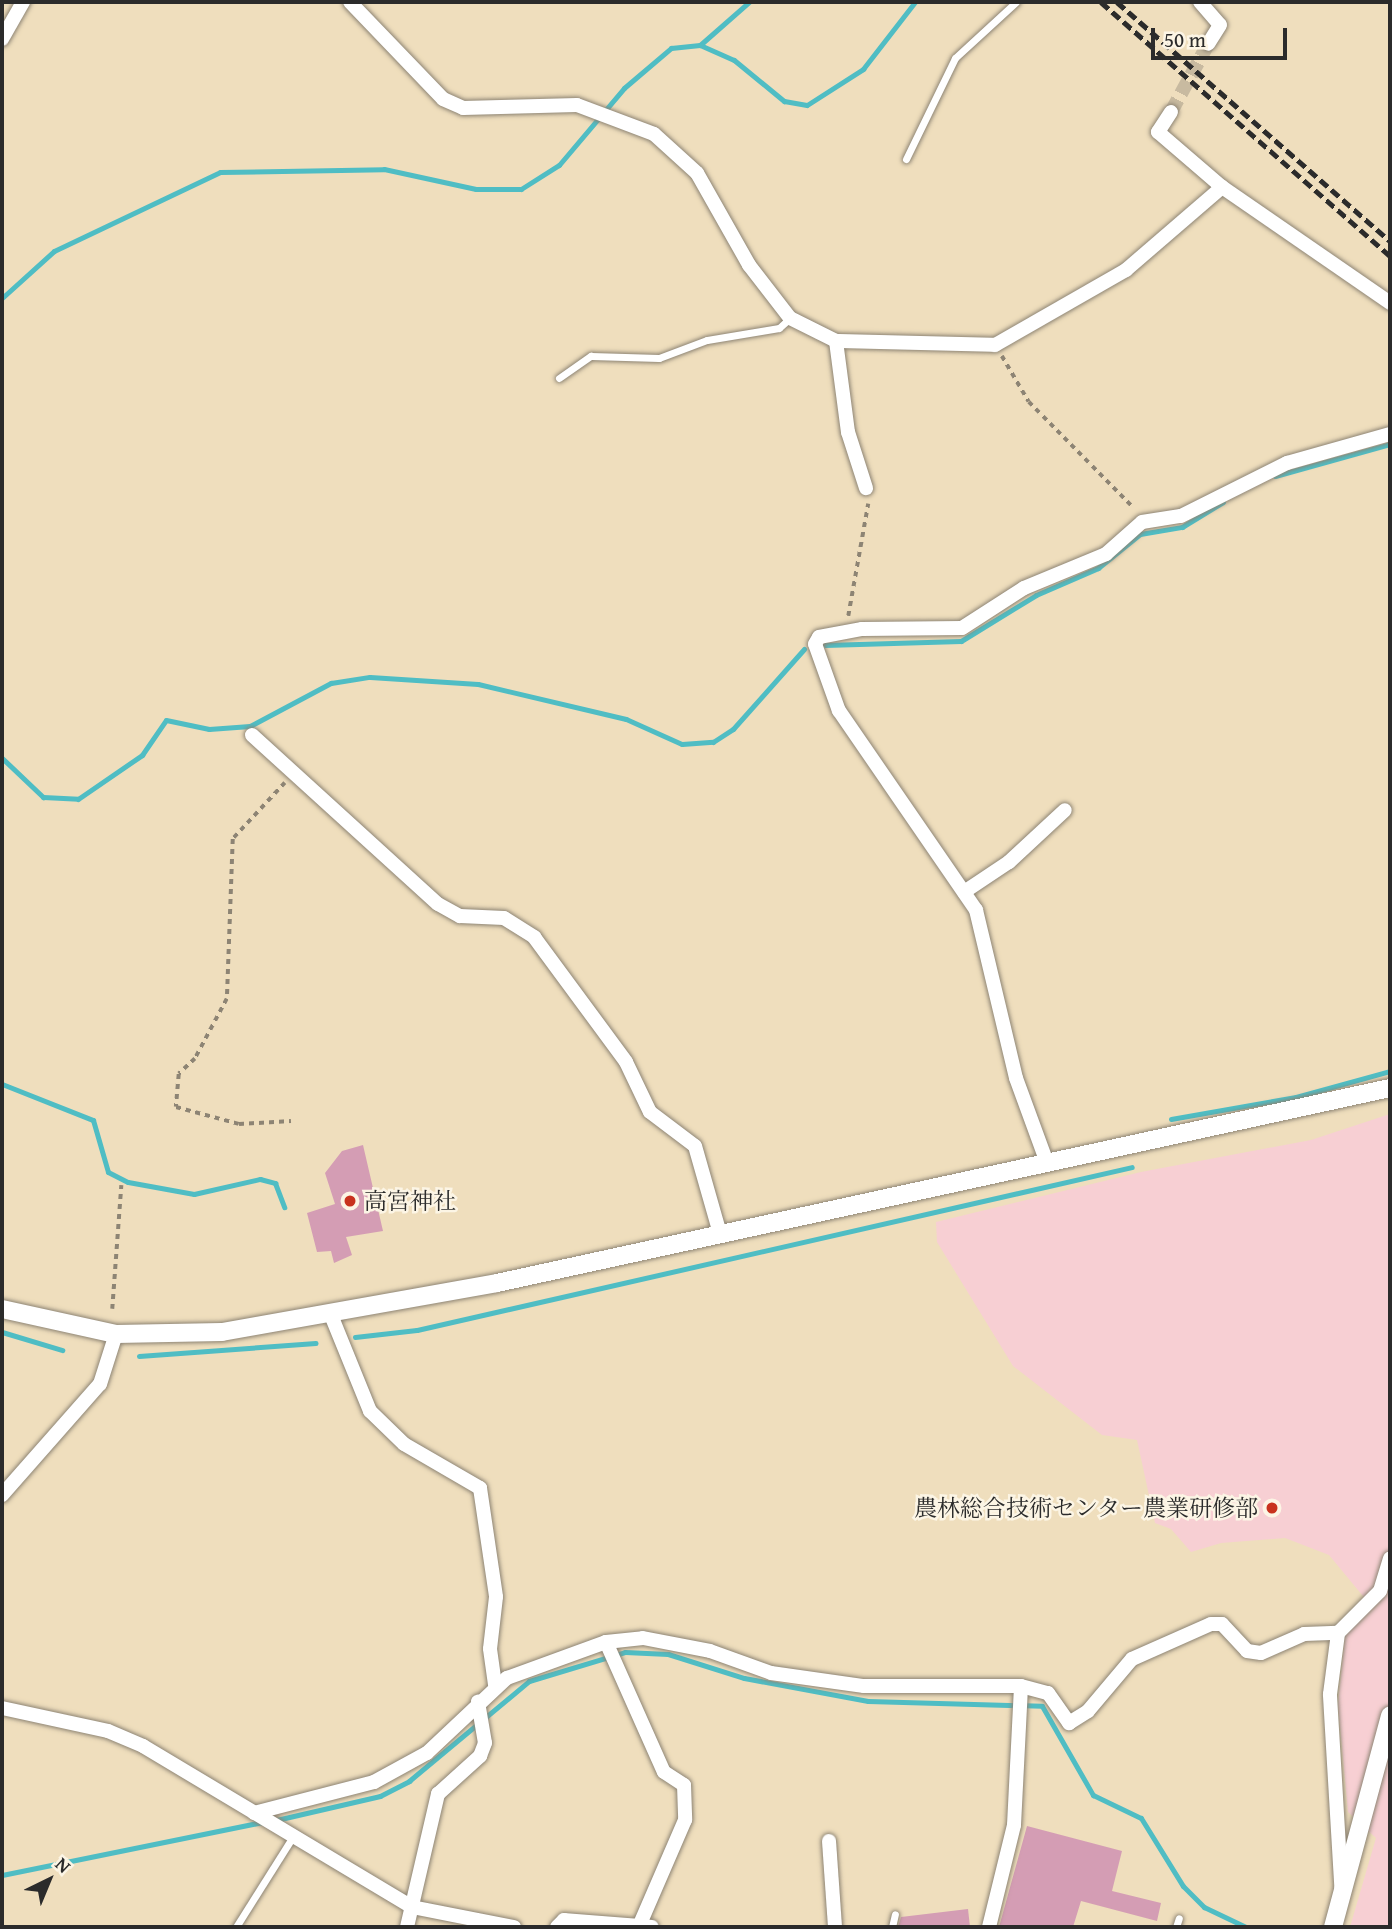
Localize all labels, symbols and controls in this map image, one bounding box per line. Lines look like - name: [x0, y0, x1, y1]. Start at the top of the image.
- scale bar: [1154, 14, 1290, 58]
- text: 50 m: [1164, 24, 1206, 55]
- place label: 高宮神社: [364, 1187, 456, 1215]
- marker: 高宮神社: [342, 1193, 358, 1209]
- place label: 農林総合技術センター農業研修部: [913, 1494, 1258, 1522]
- marker: 農林総合技術センター農業研修部: [1264, 1500, 1280, 1516]
- north arrow: [14, 1845, 84, 1915]
- text: N: [49, 1850, 78, 1879]

